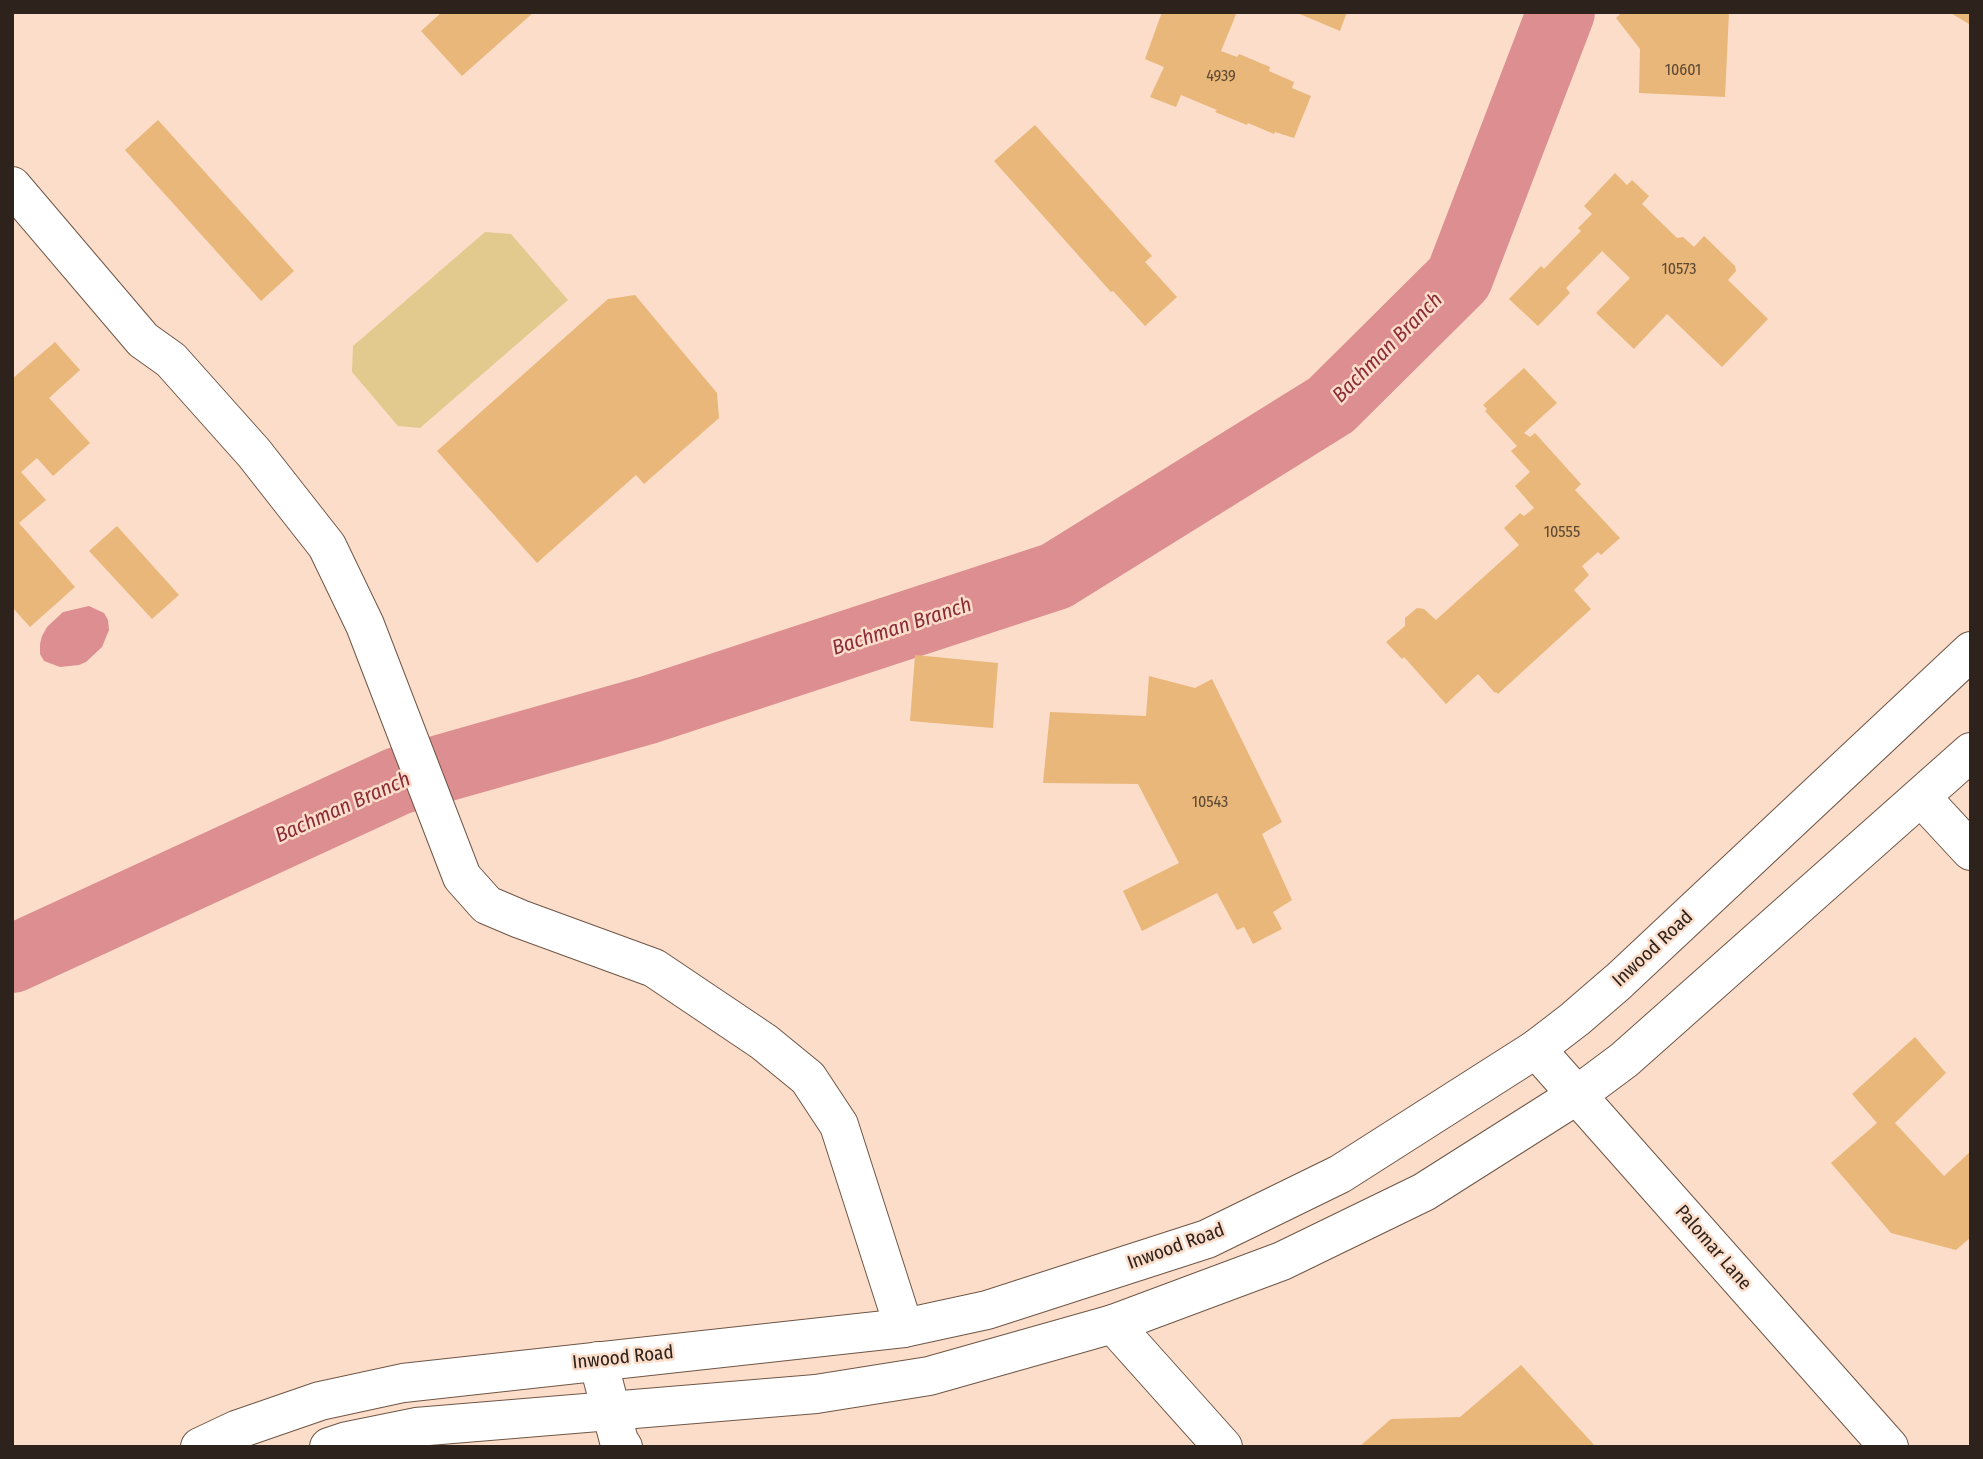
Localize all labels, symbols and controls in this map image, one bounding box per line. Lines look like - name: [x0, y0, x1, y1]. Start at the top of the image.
- house number: 10601: [1665, 61, 1701, 81]
- house number: 4939: [1206, 67, 1236, 87]
- house number: 10573: [1661, 260, 1697, 280]
- water label: Bachman Branch: [1328, 288, 1448, 408]
- house number: 10555: [1544, 523, 1580, 543]
- water label: Bachman Branch: [829, 593, 975, 661]
- water label: Bachman Branch: [272, 767, 414, 849]
- house number: 10543: [1192, 793, 1228, 813]
- street label: Inwood Road: [1608, 906, 1698, 992]
- street label: Palomar Lane: [1670, 1201, 1756, 1295]
- street label: Inwood Road: [1124, 1219, 1228, 1275]
- street label: Inwood Road: [571, 1341, 675, 1375]

